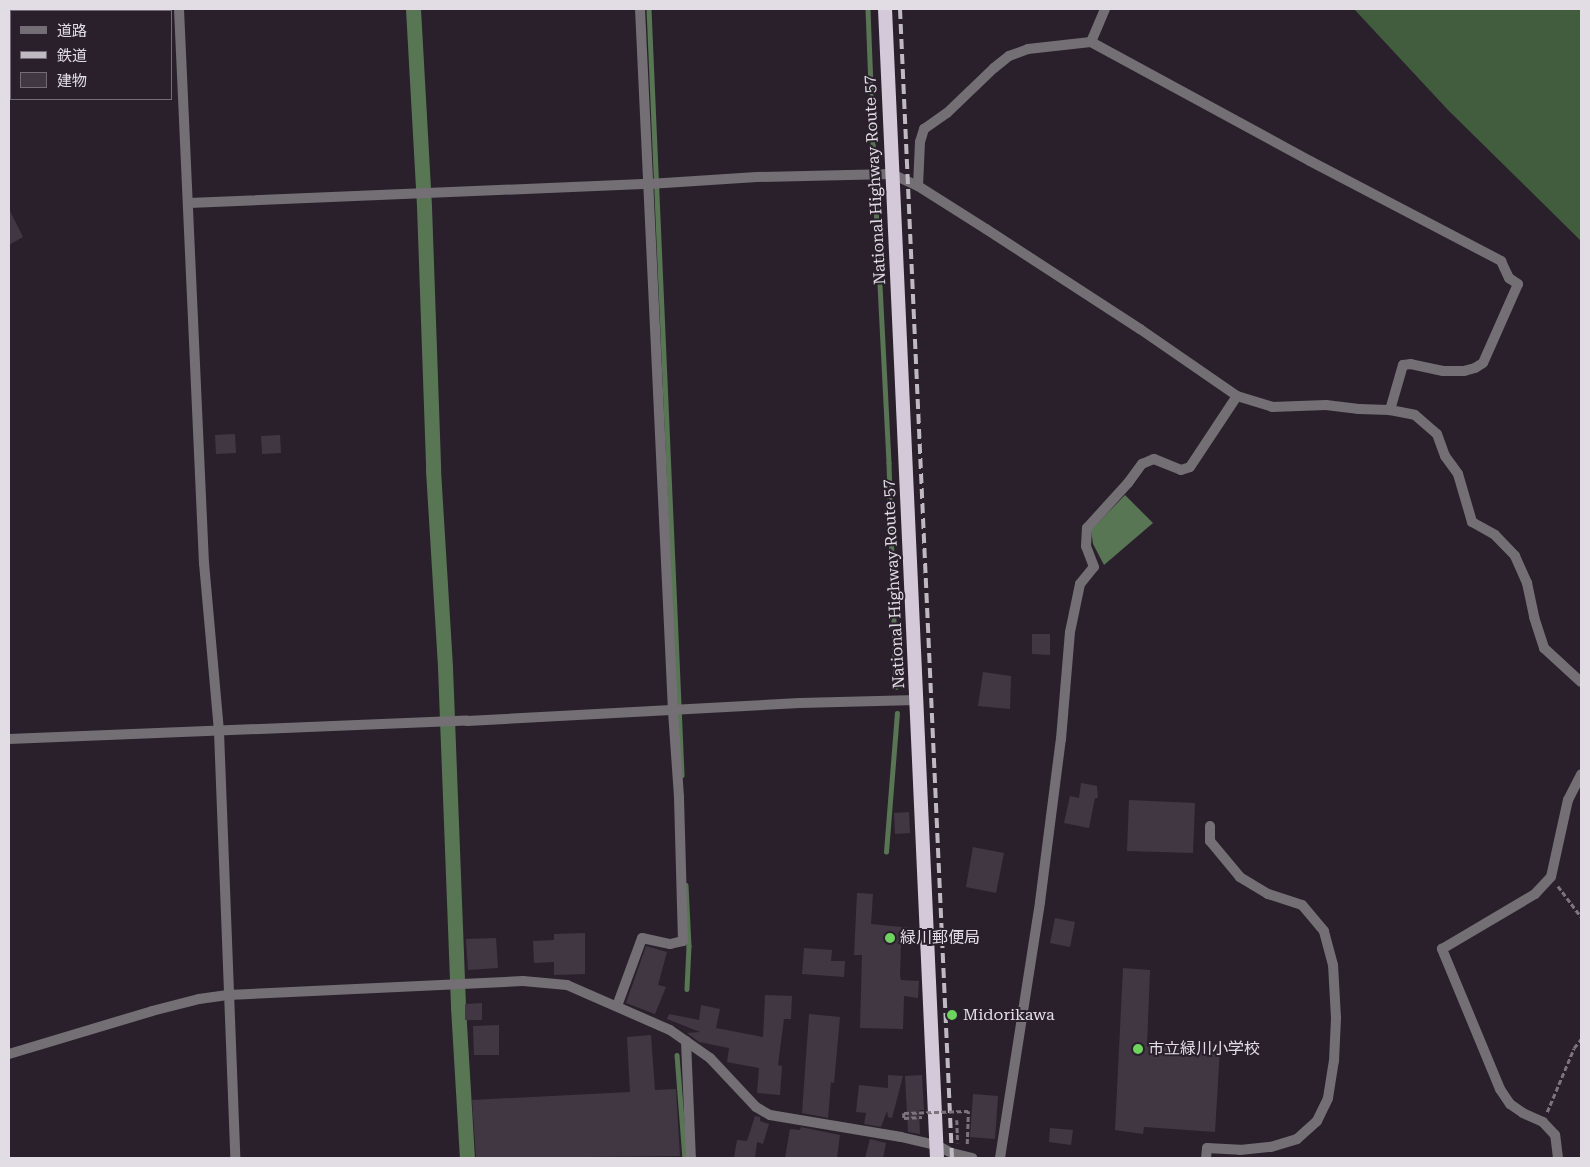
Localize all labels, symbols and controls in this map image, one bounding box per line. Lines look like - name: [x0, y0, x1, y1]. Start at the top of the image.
- legend: [10, 10, 172, 100]
- text: 道路: [57, 22, 87, 40]
- text: 鉄道: [57, 47, 87, 65]
- text: 建物: [57, 72, 87, 90]
- street label: National Highway Route 57: [860, 75, 890, 285]
- street label: National Highway Route 57: [879, 479, 909, 689]
- place label: 緑川郵便局: [900, 928, 980, 948]
- marker: 緑川郵便局: [884, 932, 896, 944]
- place label: Midorikawa: [963, 1005, 1055, 1025]
- marker: Midorikawa: [945, 1008, 959, 1022]
- place label: 市立緑川小学校: [1148, 1039, 1260, 1059]
- marker: 市立緑川小学校: [1132, 1043, 1144, 1055]

